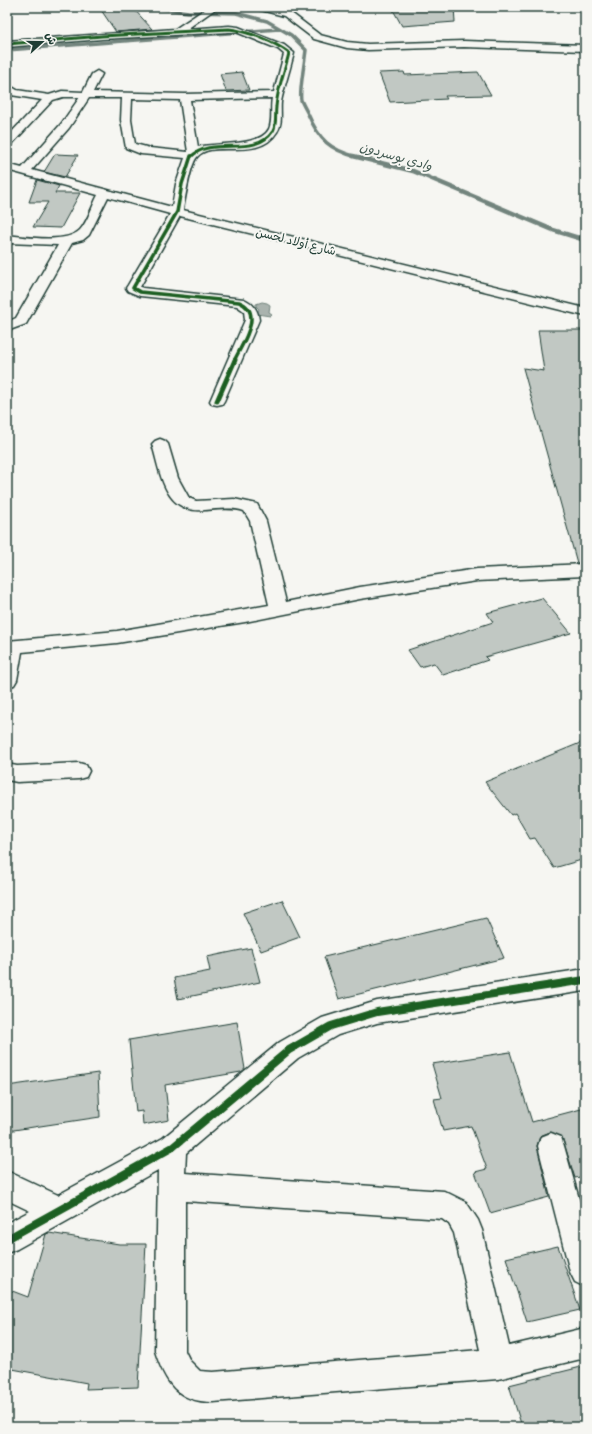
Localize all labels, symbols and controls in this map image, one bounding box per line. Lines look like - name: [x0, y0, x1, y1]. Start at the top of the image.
- north arrow: [22, 22, 62, 62]
- text: ش: [43, 30, 60, 47]
- water label: وادي بوسردون: [358, 138, 434, 175]
- street label: شارع أولاد لحسن: [254, 224, 338, 260]

